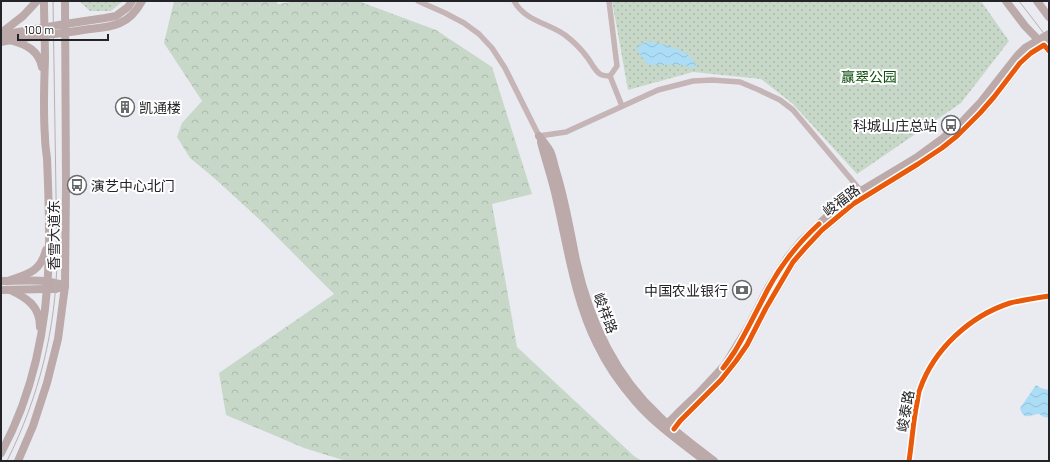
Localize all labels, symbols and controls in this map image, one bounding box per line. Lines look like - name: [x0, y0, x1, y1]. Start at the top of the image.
- scale bar: [18, 16, 108, 42]
- text: 100 m: [24, 22, 54, 36]
- park label: 赢翠公园: [841, 68, 897, 85]
- building icon: 凯通楼: [114, 96, 136, 118]
- place label: 凯通楼: [139, 99, 181, 116]
- bus stop icon: 科城山庄总站: [940, 114, 962, 136]
- place label: 科城山庄总站: [853, 117, 937, 134]
- bus stop icon: 演艺中心北门: [66, 174, 88, 196]
- place label: 演艺中心北门: [91, 177, 175, 194]
- street label: 峻福路: [819, 181, 863, 219]
- street label: 香雪大道东: [45, 200, 62, 270]
- bank icon: 中国农业银行: [731, 279, 753, 301]
- place label: 中国农业银行: [644, 282, 728, 299]
- street label: 峻祥路: [591, 290, 621, 336]
- street label: 峻泰路: [893, 389, 917, 433]

